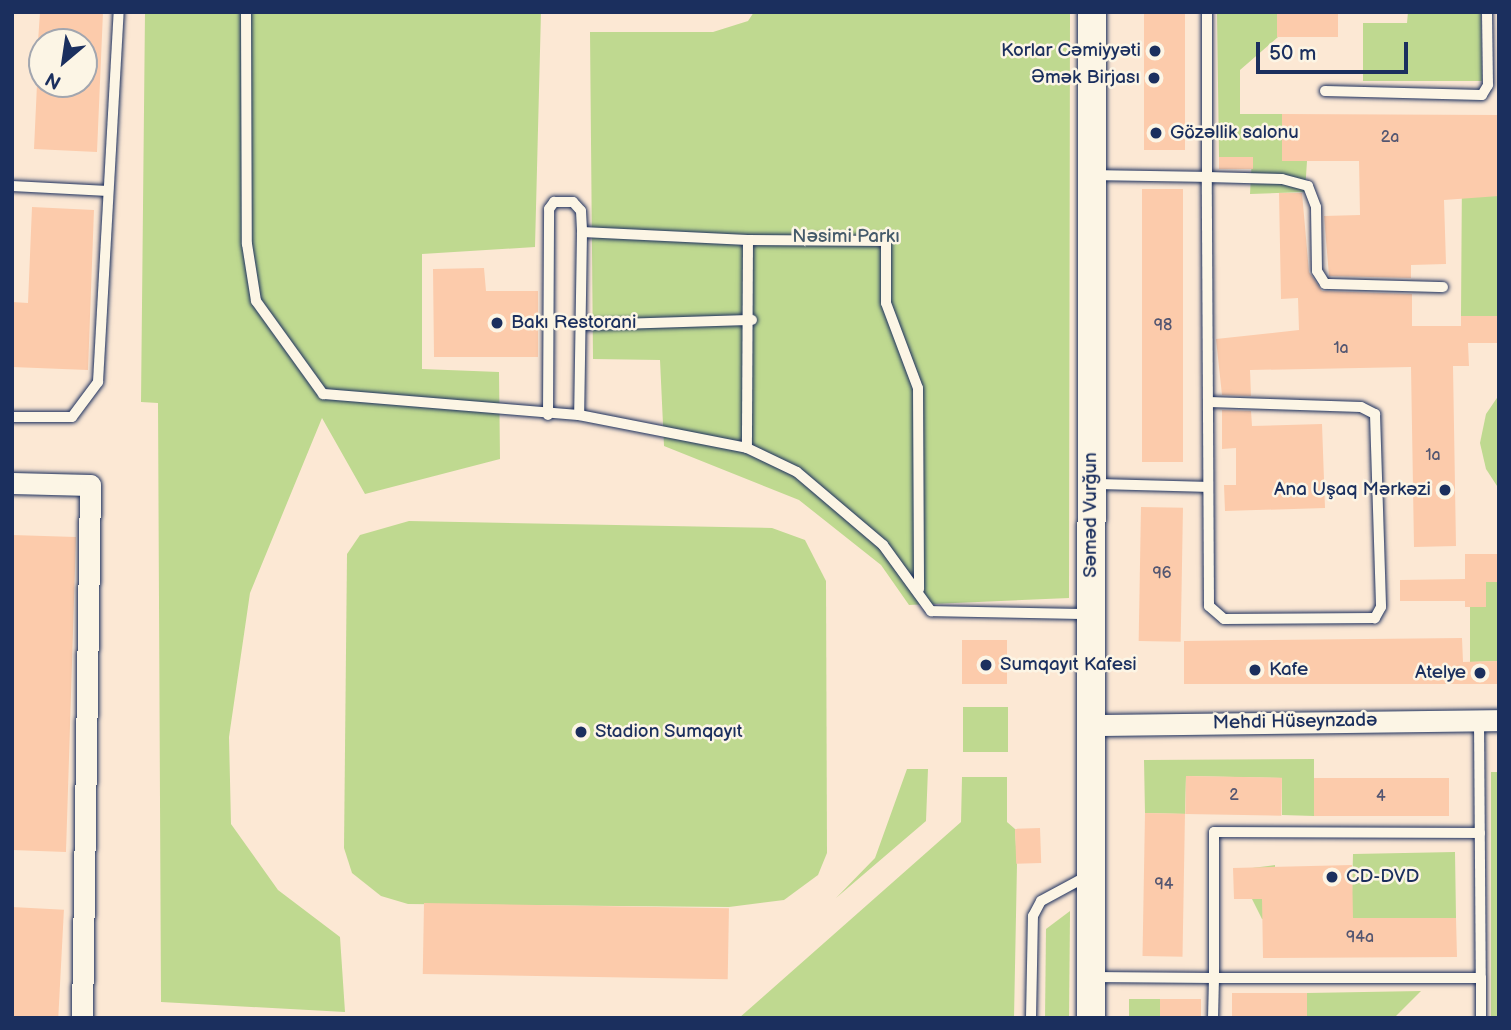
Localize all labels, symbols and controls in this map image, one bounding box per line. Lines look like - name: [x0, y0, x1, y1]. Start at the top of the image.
- north arrow: [28, 28, 98, 98]
- scale bar: [1259, 28, 1411, 72]
- place label: Korlar Cəmiyyəti: [1001, 40, 1141, 62]
- text: 50 m: [1269, 41, 1316, 66]
- marker: Korlar Cəmiyyəti: [1147, 43, 1163, 59]
- text: N: [42, 67, 65, 94]
- place label: Əmək Birjası: [1031, 67, 1140, 89]
- marker: Əmək Birjası: [1146, 70, 1162, 86]
- place label: Gözəllik salonu: [1170, 122, 1299, 144]
- marker: Gözəllik salonu: [1148, 125, 1164, 141]
- house number: 2a: [1381, 128, 1399, 148]
- park label: Nəsimi Parkı: [792, 226, 900, 248]
- place label: Bakı Restorani: [511, 312, 636, 334]
- marker: Bakı Restorani: [489, 315, 505, 331]
- house number: 98: [1154, 316, 1172, 336]
- house number: 1a: [1333, 339, 1349, 359]
- house number: 1a: [1425, 446, 1441, 466]
- street label: Səməd Vurğun: [1080, 452, 1102, 578]
- place label: Ana Uşaq Mərkəzi: [1274, 479, 1431, 501]
- marker: Ana Uşaq Mərkəzi: [1437, 482, 1453, 498]
- house number: 96: [1152, 564, 1172, 584]
- place label: Sumqayıt Kafesi: [1000, 654, 1137, 676]
- marker: Sumqayıt Kafesi: [978, 657, 994, 673]
- place label: Kafe: [1269, 659, 1308, 681]
- marker: Kafe: [1247, 662, 1263, 678]
- place label: Atelye: [1415, 662, 1466, 684]
- marker: Atelye: [1472, 665, 1488, 681]
- street label: Mehdi Hüseynzadə: [1212, 709, 1378, 735]
- place label: Stadion Sumqayıt: [595, 721, 743, 743]
- marker: Stadion Sumqayıt: [573, 724, 589, 740]
- house number: 2: [1229, 786, 1239, 806]
- house number: 4: [1376, 787, 1386, 807]
- place label: CD-DVD: [1346, 866, 1419, 888]
- marker: CD-DVD: [1324, 869, 1340, 885]
- house number: 94: [1154, 875, 1174, 895]
- house number: 94a: [1346, 928, 1374, 948]

